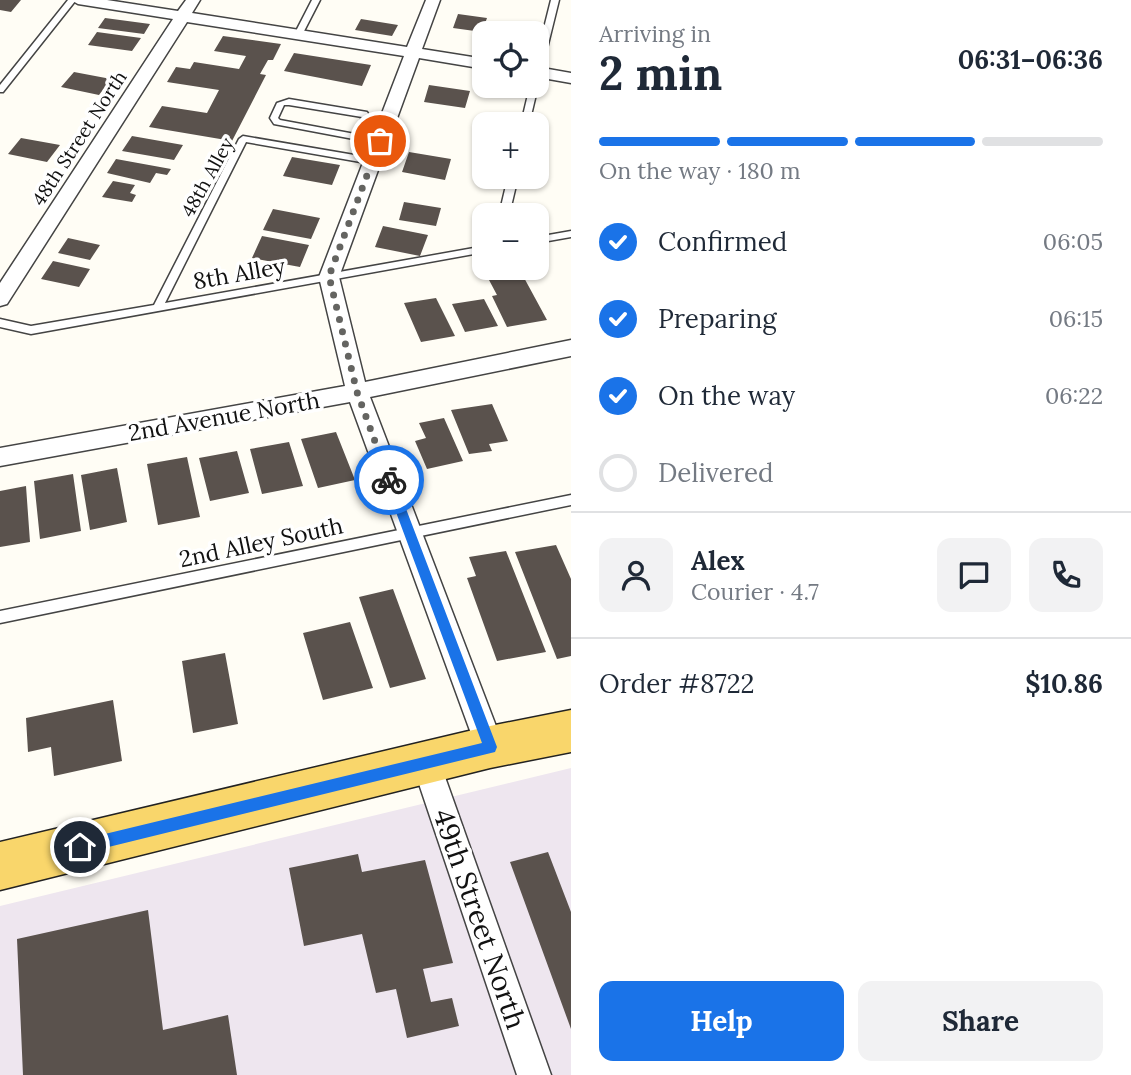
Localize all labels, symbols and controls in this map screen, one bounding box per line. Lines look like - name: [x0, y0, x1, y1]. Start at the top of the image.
- text: Arriving in: [599, 19, 711, 48]
- map controls: [472, 21, 549, 280]
- button: locate: [472, 21, 549, 98]
- text: 06:31–06:36: [958, 43, 1103, 76]
- text: 2 min: [599, 44, 722, 103]
- street label: 48th Street North: [26, 66, 132, 210]
- pin: [350, 111, 410, 171]
- button: +: [472, 112, 549, 189]
- icon: bag: [361, 122, 399, 160]
- street label: 48th Alley: [175, 133, 239, 221]
- text: On the way · 180 m: [599, 156, 800, 185]
- button: −: [472, 203, 549, 280]
- icon: check: [599, 223, 637, 261]
- text: Confirmed: [658, 225, 787, 258]
- text: 06:05: [1043, 227, 1103, 256]
- street label: 8th Alley: [191, 250, 288, 295]
- icon: check: [599, 300, 637, 338]
- text: Preparing: [658, 302, 777, 335]
- text: 06:15: [1049, 304, 1103, 333]
- icon: check: [599, 377, 637, 415]
- text: On the way: [658, 379, 795, 412]
- text: 06:22: [1045, 381, 1103, 410]
- street label: 2nd Avenue North: [126, 385, 322, 447]
- courier: [354, 445, 424, 515]
- text: Delivered: [658, 456, 774, 489]
- icon: bike: [370, 461, 408, 499]
- street label: 2nd Alley South: [177, 510, 346, 573]
- button: person: [599, 538, 673, 612]
- button: chat: [937, 538, 1011, 612]
- button: phone: [1029, 538, 1103, 612]
- text: Alex: [691, 544, 745, 577]
- text: Courier · 4.7: [691, 577, 819, 606]
- text: Order #8722: [599, 667, 755, 700]
- text: $10.86: [1025, 667, 1103, 700]
- street label: 49th Street North: [425, 804, 535, 1034]
- pin: [50, 817, 110, 877]
- icon: home: [61, 828, 99, 866]
- button: Help: [599, 981, 844, 1061]
- button: Share: [858, 981, 1103, 1061]

